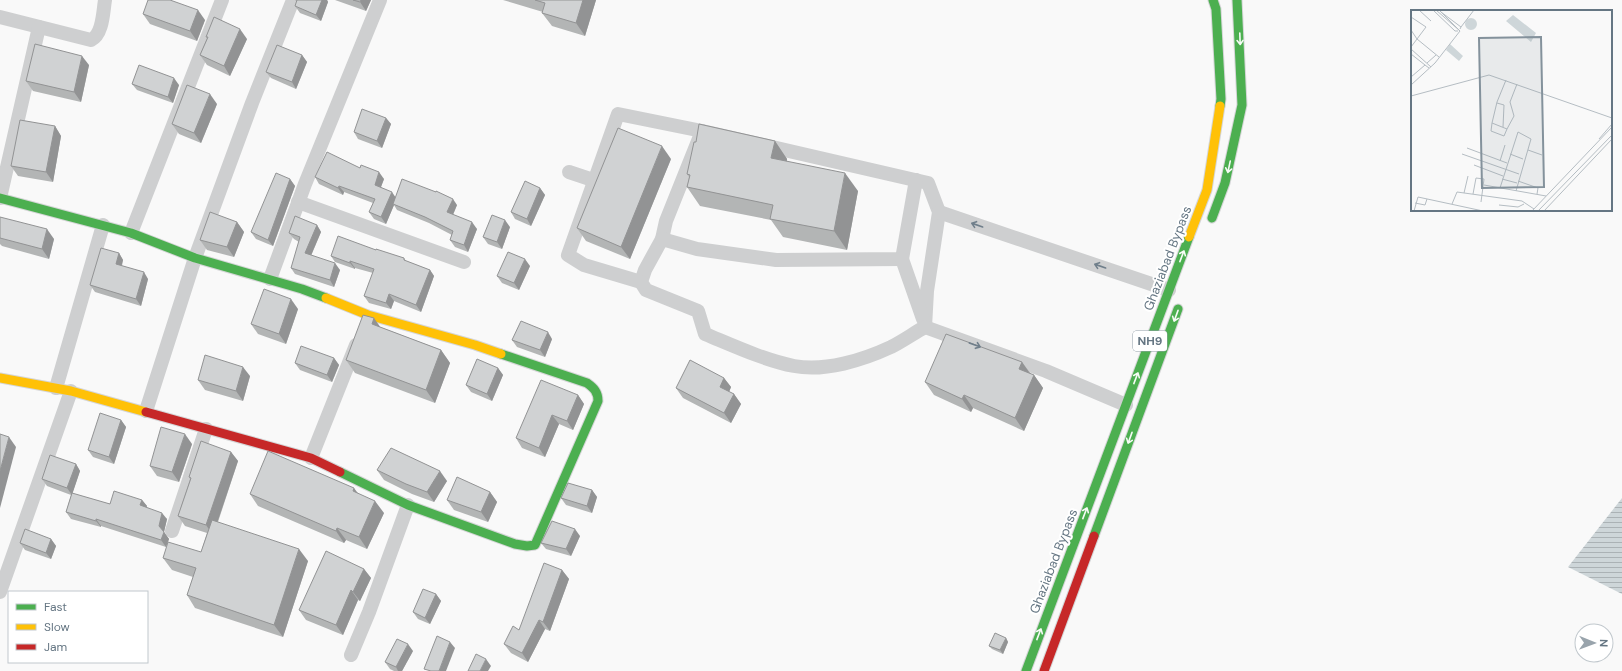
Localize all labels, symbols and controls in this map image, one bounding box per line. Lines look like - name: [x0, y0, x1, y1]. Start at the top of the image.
- inset map: [1411, 10, 1612, 211]
- one-way arrow: [1236, 32, 1244, 45]
- one-way arrow: [1224, 160, 1232, 173]
- street label: Ghaziabad Bypass: [1140, 203, 1195, 313]
- one-way arrow: [971, 221, 984, 228]
- one-way arrow: [1178, 251, 1186, 263]
- one-way arrow: [1095, 262, 1107, 270]
- one-way arrow: [1171, 310, 1179, 322]
- road number: NH9: [1133, 331, 1167, 351]
- one-way arrow: [969, 341, 981, 349]
- one-way arrow: [1133, 372, 1140, 385]
- one-way arrow: [1126, 431, 1134, 443]
- street label: Ghaziabad Bypass: [1026, 506, 1081, 616]
- one-way arrow: [1082, 507, 1090, 519]
- legend: [8, 591, 148, 663]
- text: Fast: [44, 599, 67, 615]
- text: Slow: [44, 619, 70, 635]
- north arrow: [1574, 623, 1614, 663]
- one-way arrow: [1036, 629, 1044, 641]
- text: Jam: [44, 639, 67, 655]
- text: N: [1597, 639, 1611, 647]

